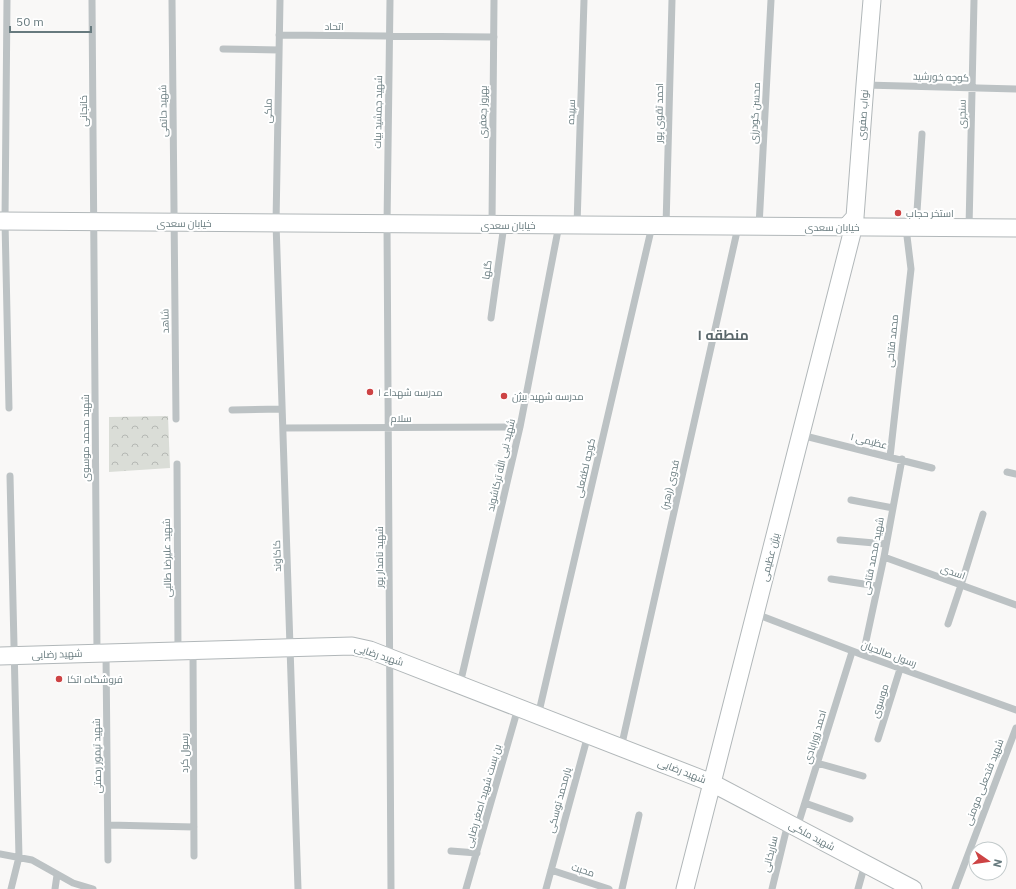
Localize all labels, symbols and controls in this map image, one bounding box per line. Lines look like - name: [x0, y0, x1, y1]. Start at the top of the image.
- scale bar: [10, 8, 91, 34]
- text: 50 m: [16, 14, 44, 29]
- street label: اتحاد: [324, 20, 344, 33]
- street label: کوچه خورشید: [913, 70, 969, 84]
- street label: شهید جمشید بیات: [371, 75, 385, 149]
- street label: محسن گودرزی: [747, 82, 763, 144]
- street label: احمد تقوی پور: [652, 83, 666, 144]
- street label: شهید حاتمی: [156, 85, 170, 137]
- street label: بهروز جعفری: [476, 85, 490, 139]
- street label: نواب صفوی: [855, 89, 871, 141]
- street label: خانجانی: [77, 95, 90, 127]
- street label: ملکی: [261, 98, 275, 124]
- street label: سپیده: [564, 99, 578, 125]
- street label: سنجری: [955, 99, 969, 129]
- place label: استخر حجاب: [906, 207, 954, 220]
- marker: استخر حجاب: [893, 208, 903, 218]
- street label: خیابان سعدی: [156, 217, 212, 230]
- street label: خیابان سعدی: [480, 219, 536, 232]
- street label: خیابان سعدی: [804, 221, 860, 234]
- street label: گلها: [479, 260, 495, 280]
- street label: شاهد: [158, 309, 172, 333]
- street label: محمد فتاحی: [883, 314, 901, 368]
- district label: منطقه ۱: [697, 326, 749, 344]
- place label: مدرسه شهداء ۱: [378, 386, 443, 399]
- marker: مدرسه شهداء ۱: [365, 387, 375, 397]
- place label: مدرسه شهید بیژن: [512, 390, 584, 403]
- marker: مدرسه شهید بیژن: [499, 391, 509, 401]
- street label: شهید محمد موسوی: [79, 394, 92, 482]
- street label: سلام: [390, 412, 412, 426]
- street label: شهید نبی الله ترکاشوند: [483, 417, 518, 513]
- street label: عظیمی ۱: [849, 430, 889, 452]
- street label: کوچه لطفعلی: [572, 437, 598, 499]
- street label: فدوی (رهبر): [658, 458, 682, 512]
- street label: شهید محمد فتاحی: [859, 516, 887, 596]
- street label: شهید علیرضا طالبی: [160, 518, 174, 598]
- street label: شهید نامدار پور: [373, 526, 386, 589]
- street label: بیژن عظیمی: [758, 531, 782, 583]
- street label: کاکاوند: [270, 540, 284, 572]
- street label: اسدی: [939, 562, 967, 582]
- street label: رسول صالحیان: [859, 638, 919, 670]
- street label: شهید رضایی: [353, 641, 405, 669]
- street label: شهید رضایی: [31, 647, 83, 661]
- place label: فروشگاه اتکا: [67, 673, 123, 686]
- marker: فروشگاه اتکا: [54, 674, 64, 684]
- street label: موسوی: [868, 682, 892, 720]
- street label: احمد زورابادی: [801, 709, 829, 765]
- street label: شهید تیمور رحمتی: [90, 718, 104, 794]
- street label: رسول کرد: [178, 733, 191, 773]
- street label: شهید فتحعلی مومنی: [962, 737, 1006, 827]
- street label: بن بست شهید اصغر رضایی: [462, 743, 504, 849]
- street label: شهید رضایی: [656, 756, 708, 786]
- street label: یارمحمد توسکی: [544, 766, 574, 834]
- street label: شهید ملکی: [787, 818, 837, 854]
- street label: ساریخانی: [759, 834, 781, 874]
- north arrow: [968, 841, 1008, 881]
- text: N: [990, 858, 1005, 869]
- street label: محبت: [570, 860, 596, 880]

